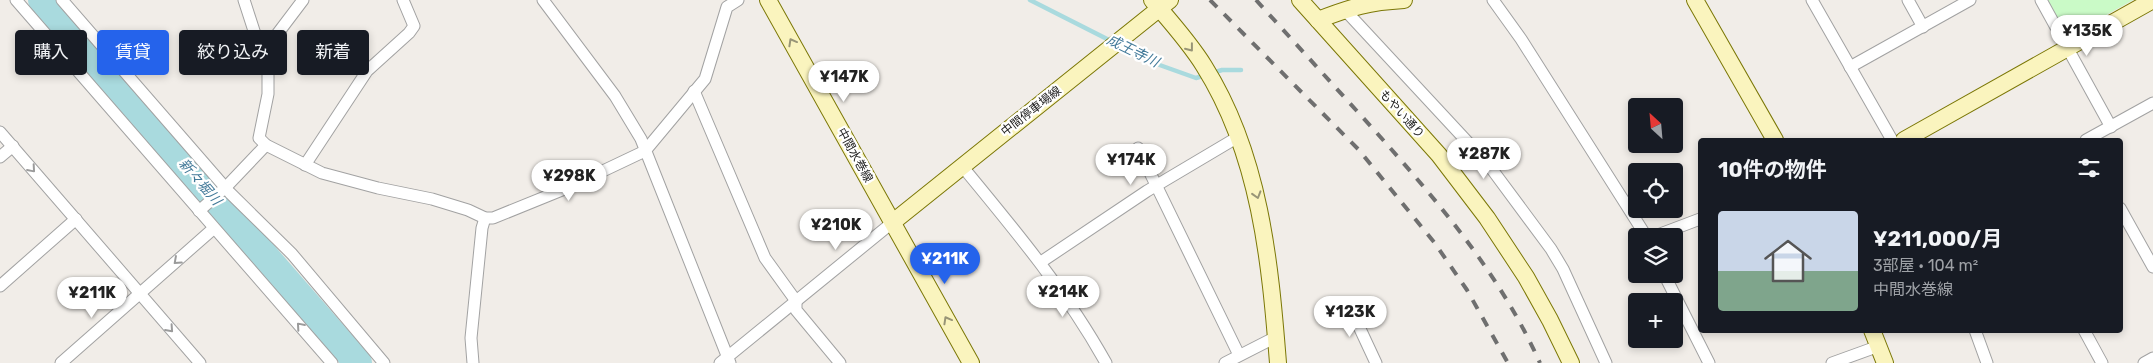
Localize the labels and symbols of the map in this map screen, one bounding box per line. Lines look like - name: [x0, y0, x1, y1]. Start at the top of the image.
- pin: ¥135K: [2052, 15, 2122, 57]
- water label: 成王寺川: [1104, 31, 1164, 72]
- one-way arrow: [788, 39, 798, 48]
- one-way arrow: [1184, 42, 1193, 52]
- pin: ¥147K: [809, 61, 879, 103]
- street label: 中間停車場線: [998, 83, 1064, 139]
- street label: もやい通り: [1377, 87, 1427, 141]
- north arrow: [1628, 98, 1682, 152]
- street label: 中間水巻線: [834, 125, 876, 185]
- pin: ¥287K: [1449, 138, 1519, 180]
- pin: ¥174K: [1096, 144, 1166, 186]
- water label: 新々堀川: [175, 155, 226, 210]
- pin: ¥298K: [534, 160, 604, 202]
- one-way arrow: [26, 163, 35, 172]
- one-way arrow: [1251, 190, 1261, 198]
- pin: ¥210K: [801, 208, 871, 251]
- pin: ¥211K: [910, 242, 980, 285]
- one-way arrow: [174, 255, 183, 264]
- pin: ¥211K: [57, 276, 127, 319]
- pin: ¥214K: [1028, 276, 1098, 318]
- pin: ¥123K: [1315, 296, 1385, 338]
- one-way arrow: [943, 317, 953, 326]
- one-way arrow: [164, 323, 173, 332]
- one-way arrow: [297, 323, 306, 332]

